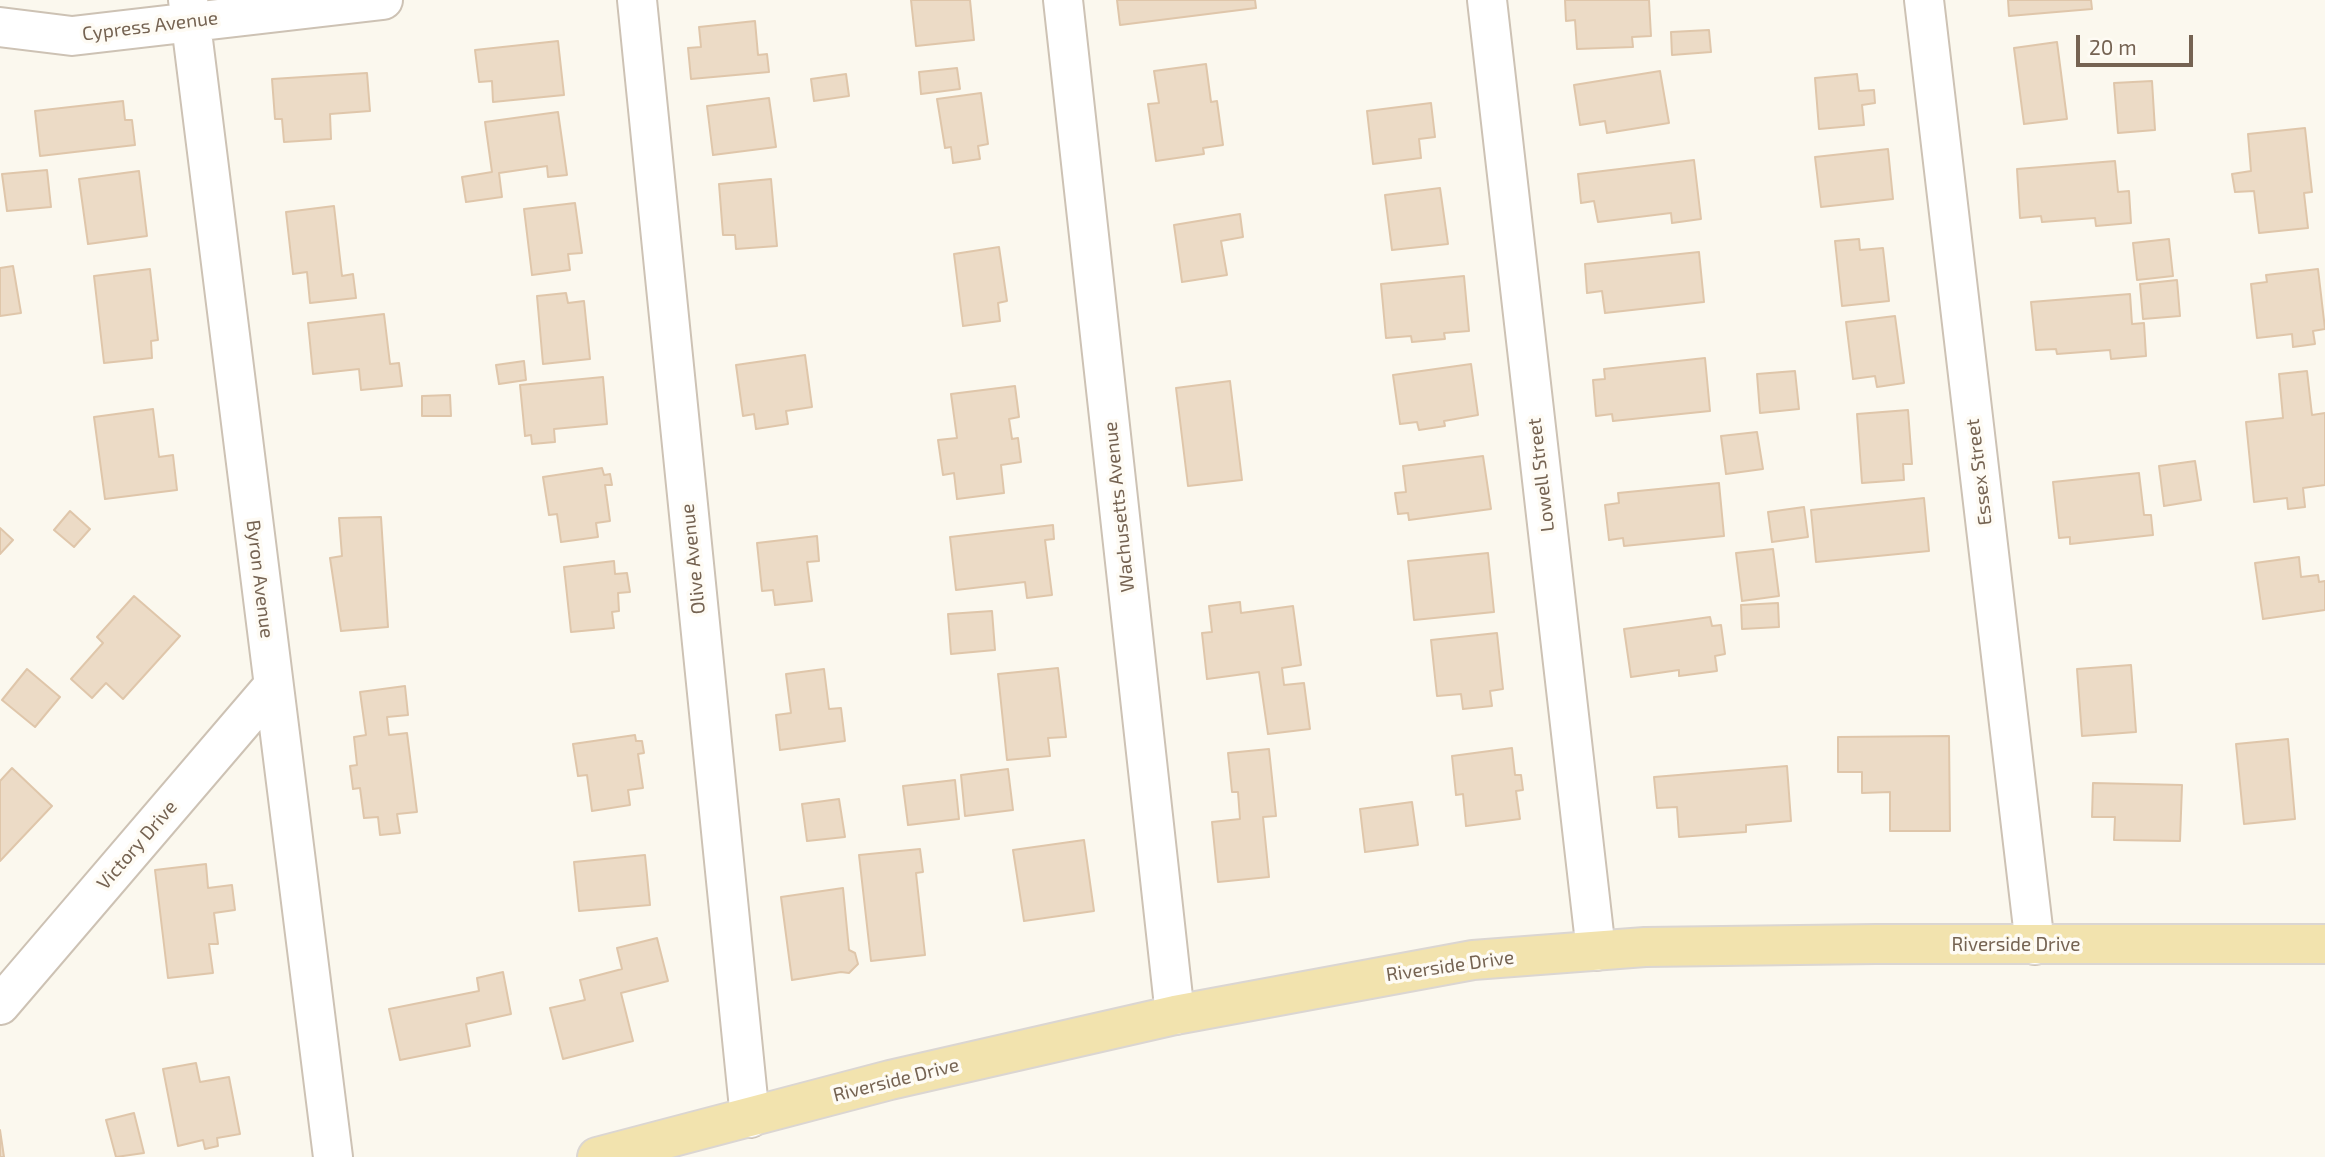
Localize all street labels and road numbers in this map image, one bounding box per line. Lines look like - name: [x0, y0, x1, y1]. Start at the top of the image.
- street label: Cypress Avenue: [81, 6, 219, 46]
- street label: Lowell Street: [1523, 417, 1559, 533]
- street label: Essex Street: [1961, 417, 1997, 527]
- street label: Wachusetts Avenue: [1099, 421, 1139, 593]
- street label: Olive Avenue: [676, 503, 710, 615]
- street label: Byron Avenue: [241, 519, 279, 639]
- street label: Victory Drive: [92, 796, 182, 894]
- street label: Riverside Drive: [1951, 934, 2081, 956]
- street label: Riverside Drive: [1385, 946, 1515, 986]
- street label: Riverside Drive: [831, 1053, 961, 1107]

